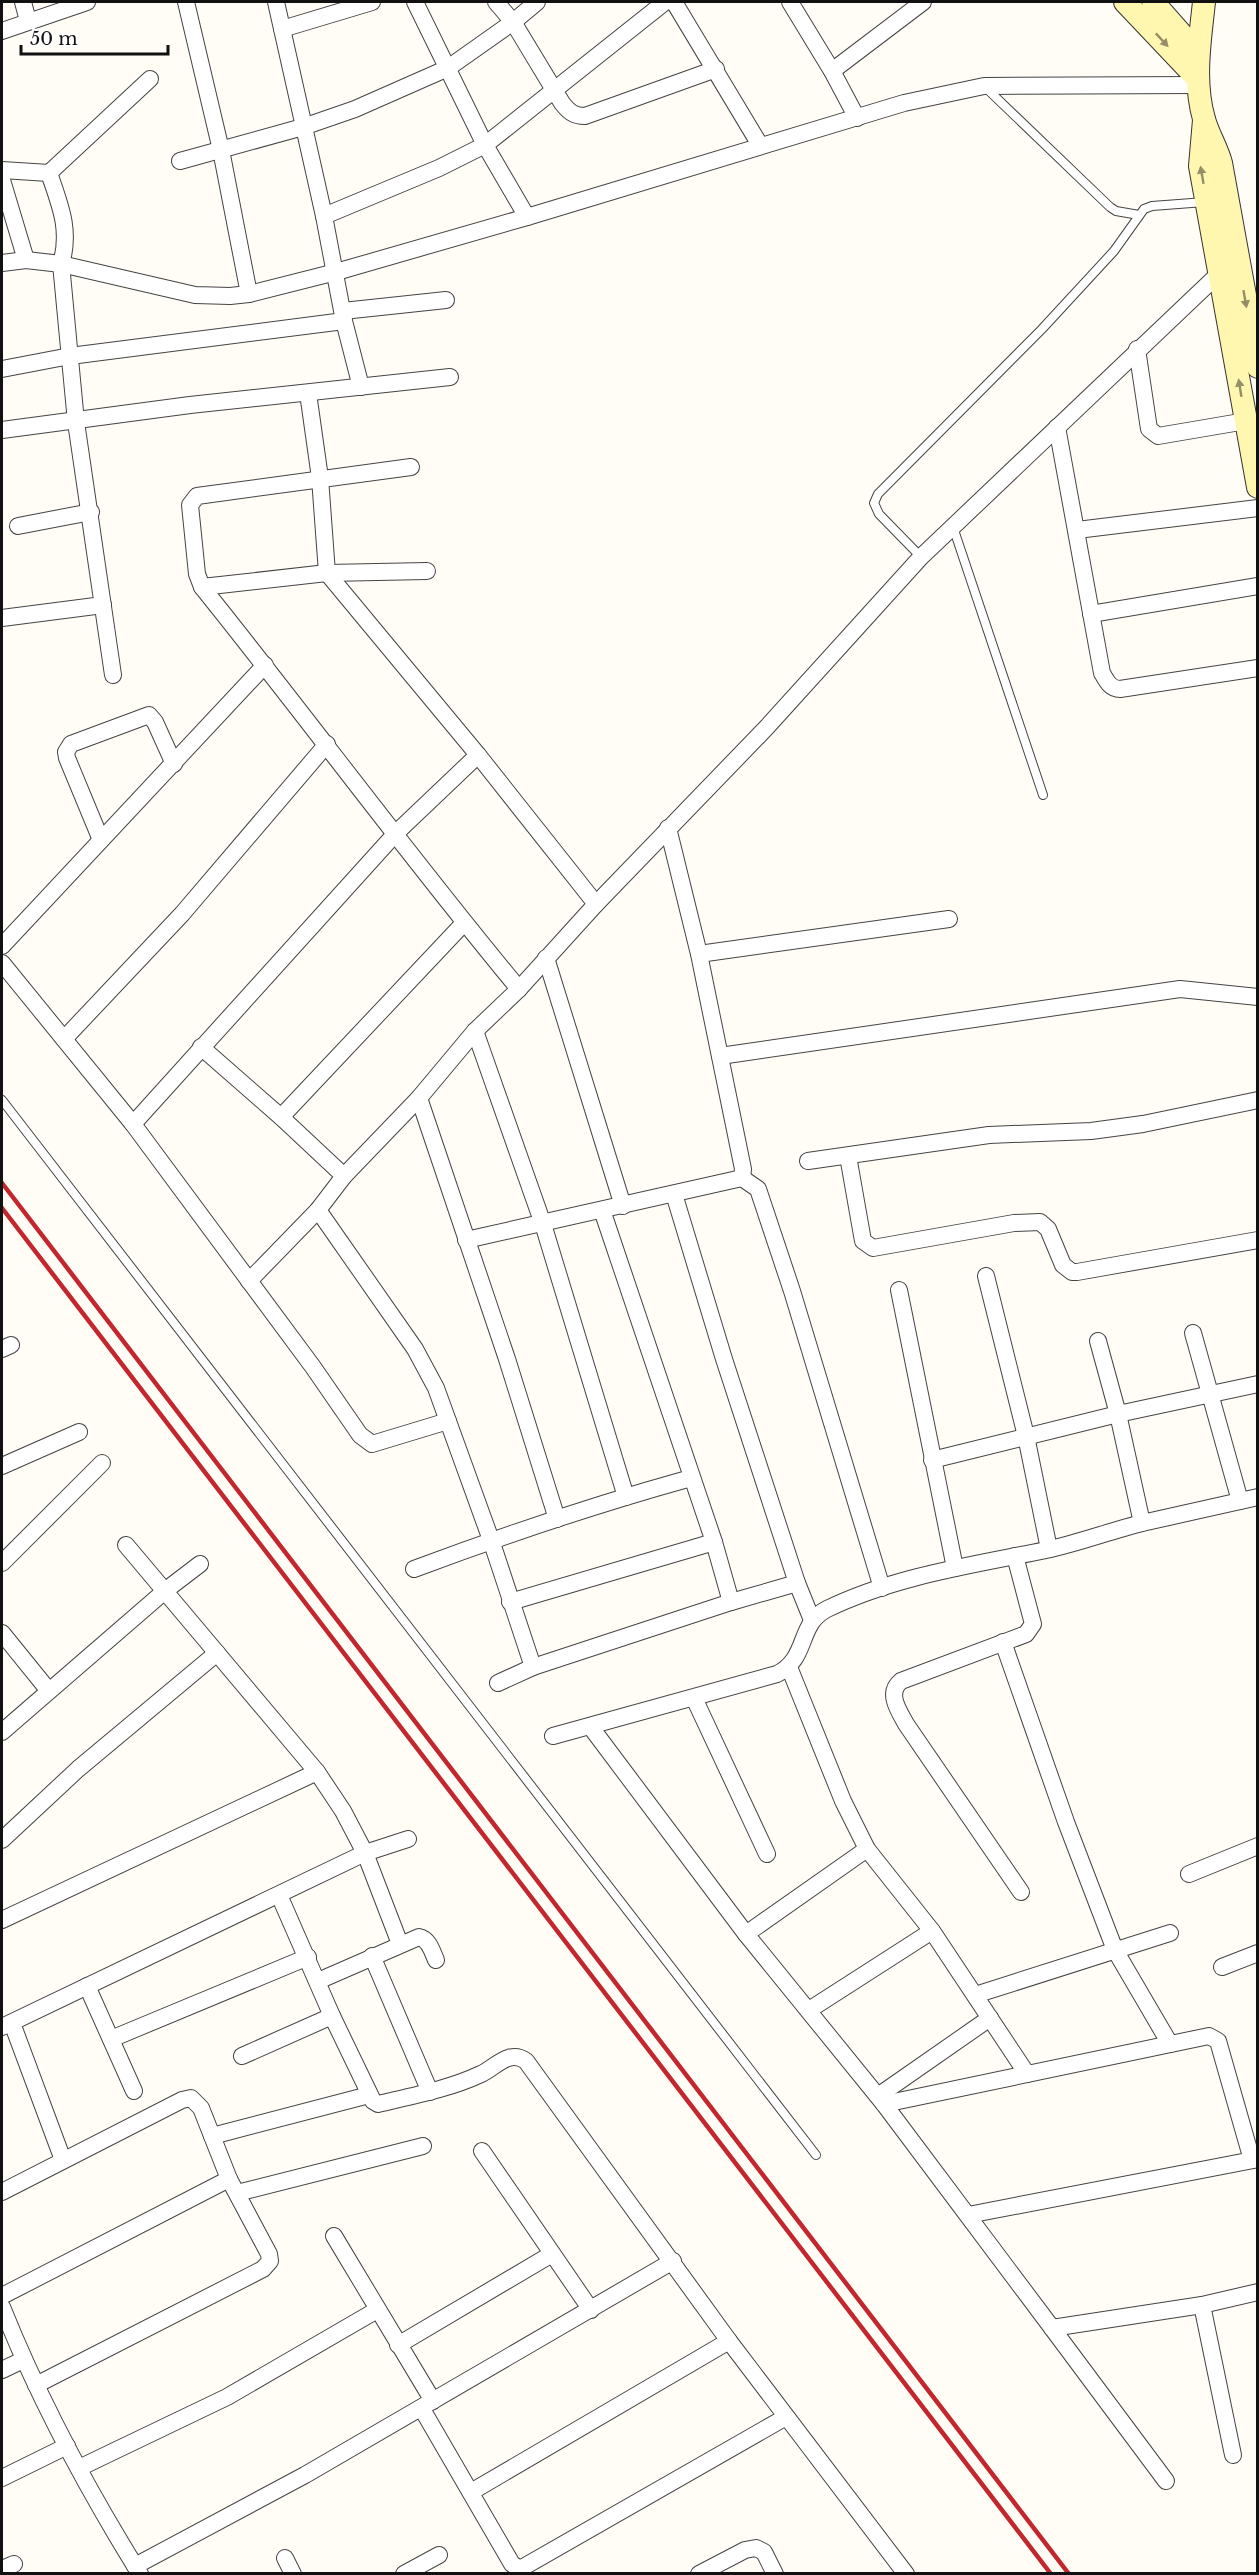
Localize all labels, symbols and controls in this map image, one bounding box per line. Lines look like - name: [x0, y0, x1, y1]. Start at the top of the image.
- scale bar: [21, 18, 168, 56]
- text: 50 m: [30, 28, 78, 50]
- one-way arrow: [1154, 33, 1168, 47]
- one-way arrow: [1197, 165, 1206, 184]
- one-way arrow: [1241, 290, 1250, 309]
- one-way arrow: [1236, 378, 1245, 397]

